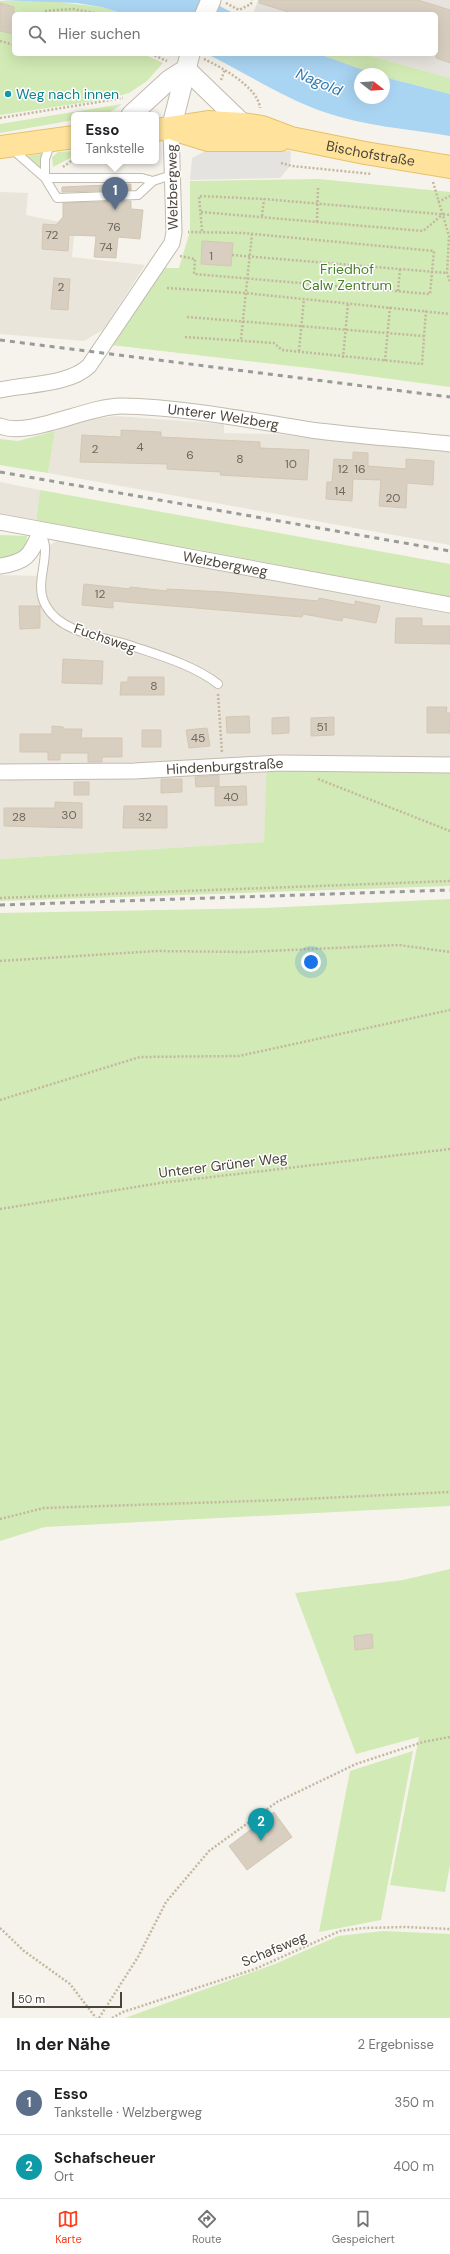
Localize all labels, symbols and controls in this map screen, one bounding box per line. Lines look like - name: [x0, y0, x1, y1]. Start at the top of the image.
- search box: [12, 12, 438, 56]
- icon: search: [26, 23, 48, 45]
- text: Hier suchen: [58, 24, 140, 44]
- water label: Nagold: [293, 63, 346, 101]
- north arrow: [354, 68, 390, 104]
- place label: Weg nach innen: [16, 85, 119, 103]
- marker: Weg nach innen: [3, 89, 13, 99]
- popup: [71, 112, 159, 164]
- text: Esso: [86, 120, 119, 140]
- street label: Bischofstraße: [325, 136, 416, 170]
- text: Tankstelle: [86, 140, 144, 157]
- street label: Welzbergweg: [162, 144, 182, 230]
- pin: 1: [102, 177, 128, 210]
- house number: 76: [107, 219, 121, 235]
- house number: 72: [45, 227, 59, 243]
- house number: 74: [100, 239, 112, 255]
- house number: 1: [209, 248, 213, 264]
- park label: Friedhof Calw Zentrum: [302, 260, 392, 294]
- house number: 2: [58, 279, 65, 295]
- street label: Unterer Welzberg: [167, 400, 281, 434]
- house number: 4: [136, 439, 144, 455]
- house number: 2: [92, 441, 99, 457]
- house number: 6: [186, 447, 194, 463]
- house number: 8: [236, 451, 244, 467]
- house number: 10: [285, 456, 297, 472]
- house number: 12: [338, 461, 348, 477]
- house number: 16: [354, 461, 366, 477]
- house number: 14: [334, 483, 346, 499]
- house number: 20: [385, 490, 401, 506]
- street label: Welzbergweg: [181, 547, 269, 580]
- house number: 12: [95, 586, 105, 602]
- street label: Fuchsweg: [72, 619, 139, 657]
- house number: 8: [150, 678, 158, 694]
- house number: 51: [316, 719, 328, 735]
- house number: 45: [191, 730, 205, 746]
- street label: Hindenburgstraße: [166, 754, 284, 778]
- house number: 40: [223, 789, 239, 805]
- house number: 30: [61, 807, 77, 823]
- house number: 28: [12, 809, 26, 825]
- house number: 32: [138, 809, 152, 825]
- your location: [301, 952, 321, 972]
- street label: Unterer Grüner Weg: [158, 1148, 289, 1182]
- pin: 2: [248, 1808, 274, 1841]
- street label: Schafsweg: [239, 1927, 310, 1971]
- scale bar: [12, 1990, 122, 2009]
- text: 50 m: [18, 1992, 45, 2006]
- text: In der Nähe: [16, 2033, 111, 2055]
- text: 2 Ergebnisse: [358, 2036, 434, 2053]
- text: Esso: [54, 2084, 88, 2104]
- text: 1: [27, 2094, 31, 2111]
- text: 350 m: [394, 2094, 434, 2111]
- text: Tankstelle · Welzbergweg: [54, 2104, 202, 2121]
- text: Schafscheuer: [54, 2148, 155, 2168]
- text: 2: [25, 2158, 33, 2175]
- text: 400 m: [393, 2158, 434, 2175]
- text: Ort: [54, 2168, 74, 2185]
- tab: Karte: [55, 2208, 82, 2246]
- tab: Route: [192, 2208, 221, 2246]
- tab: Gespeichert: [332, 2208, 395, 2246]

